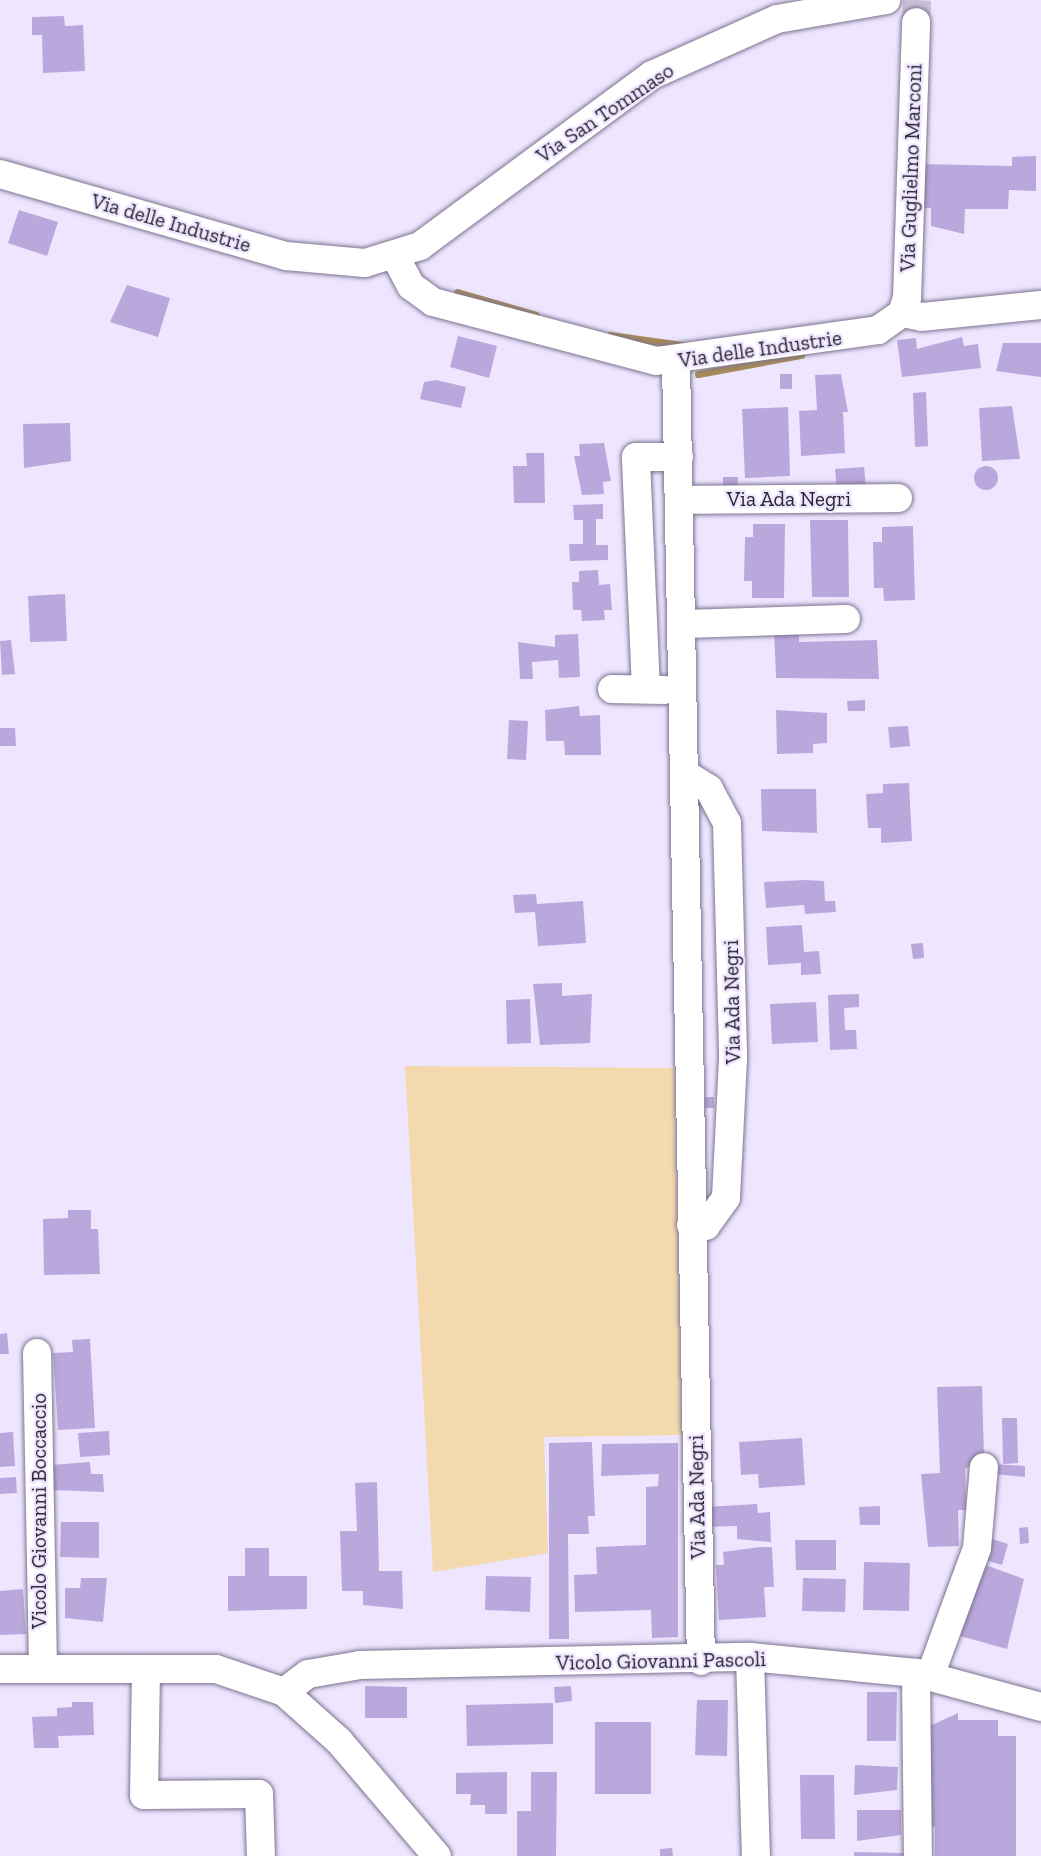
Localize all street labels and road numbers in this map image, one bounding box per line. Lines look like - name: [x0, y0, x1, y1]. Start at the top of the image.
- street label: Via San Tommaso: [531, 58, 679, 168]
- street label: Via Guglielmo Marconi: [895, 64, 927, 272]
- street label: Via delle Industrie: [88, 188, 254, 258]
- street label: Via delle Industrie: [677, 325, 843, 373]
- street label: Via Ada Negri: [727, 486, 851, 512]
- street label: Via Ada Negri: [718, 939, 746, 1065]
- street label: Vicolo Giovanni Boccaccio: [26, 1393, 52, 1629]
- street label: Via Ada Negri: [683, 1434, 711, 1560]
- street label: Vicolo Giovanni Pascoli: [556, 1647, 766, 1675]

